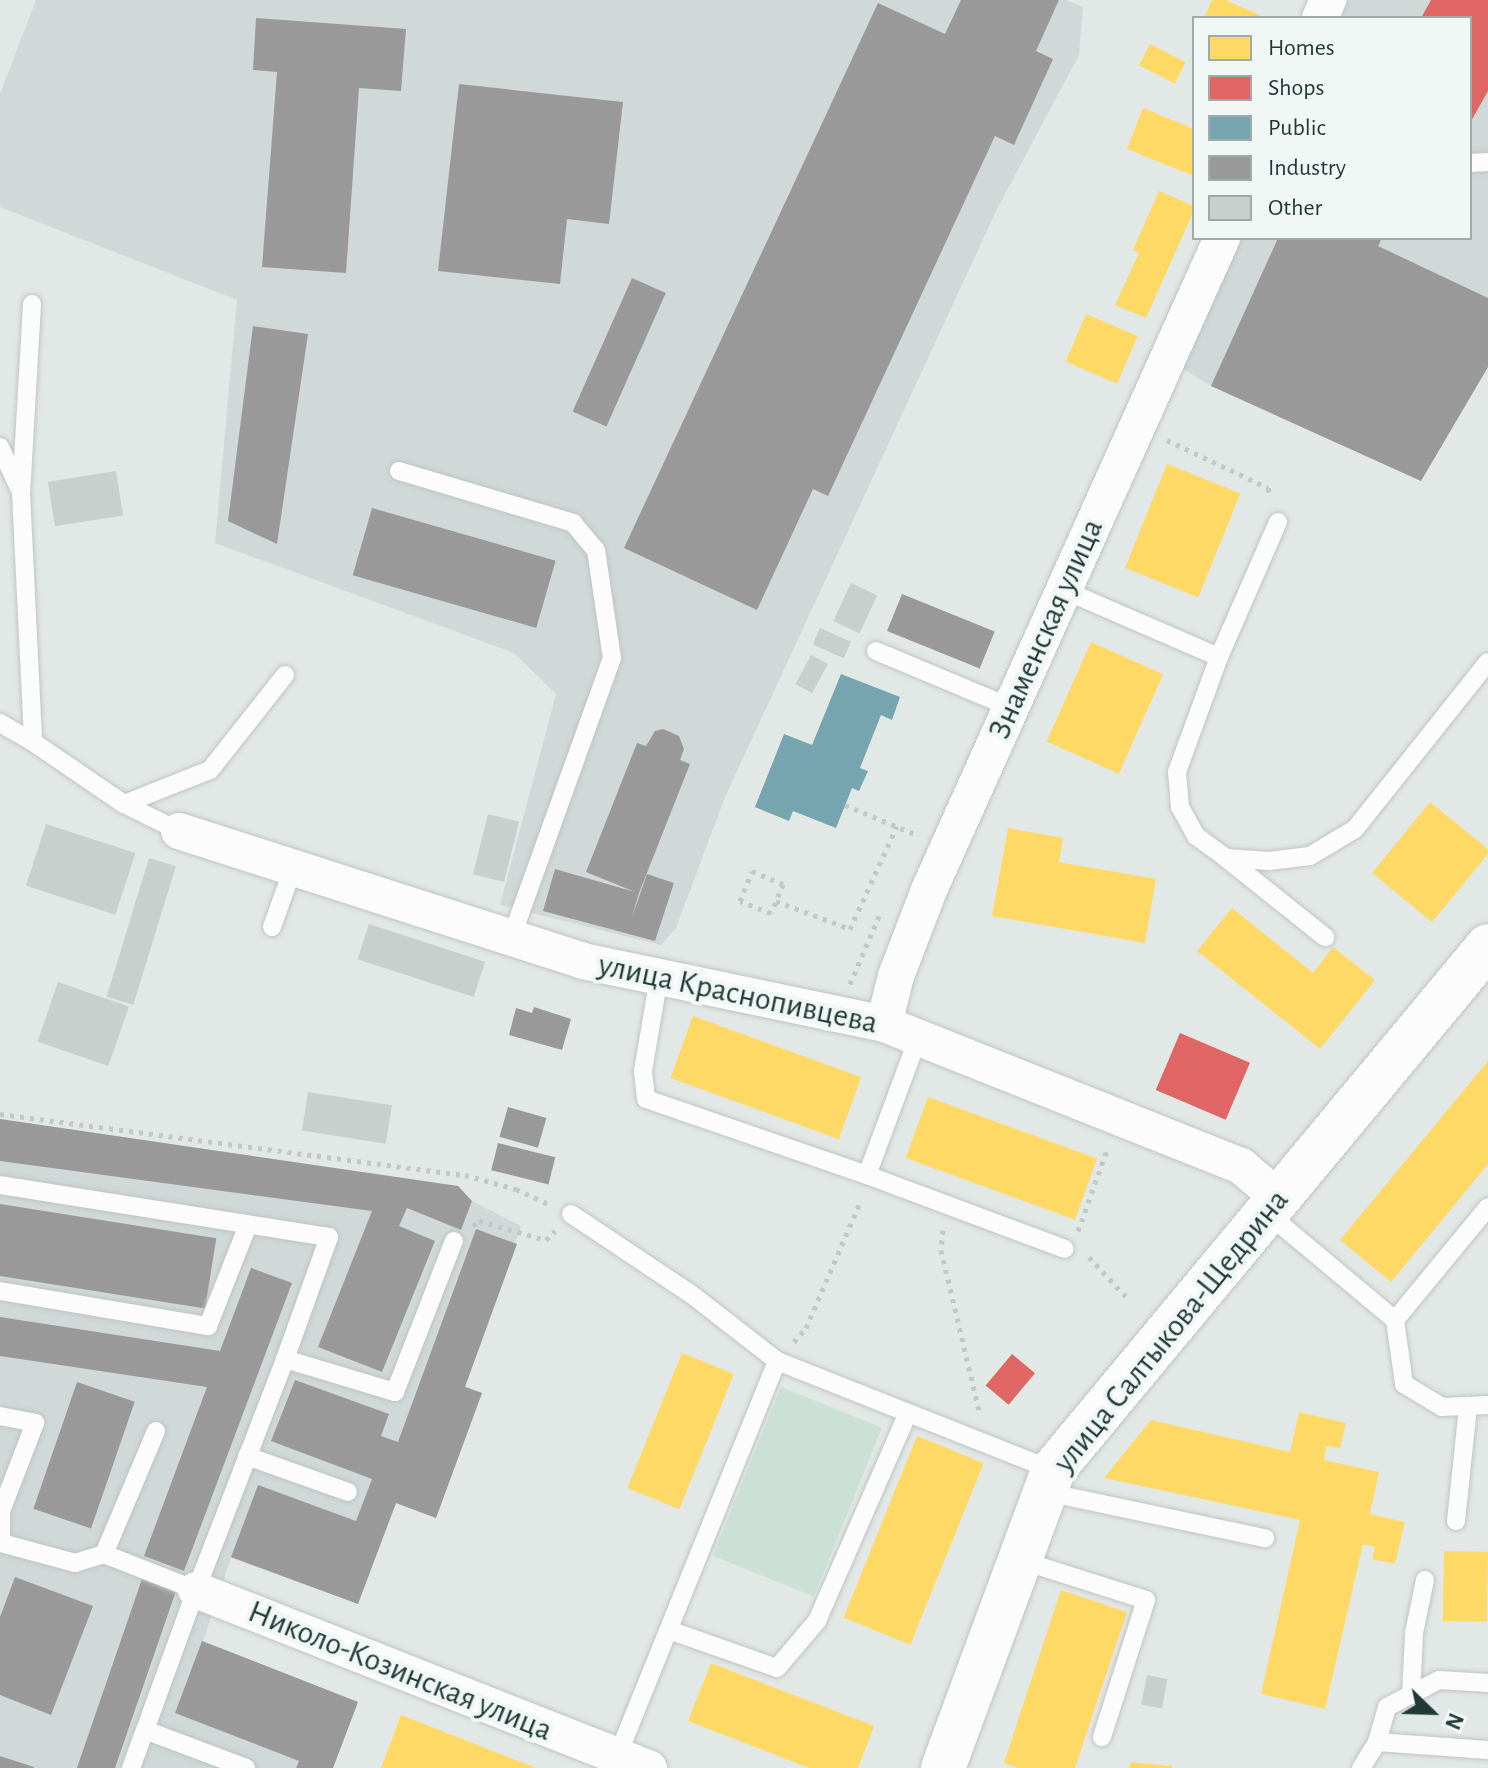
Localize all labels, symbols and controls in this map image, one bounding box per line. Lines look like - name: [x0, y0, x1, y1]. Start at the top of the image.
- legend: [1192, 16, 1472, 240]
- text: Homes: [1268, 36, 1335, 60]
- text: Shops: [1268, 76, 1324, 100]
- text: Public: [1268, 116, 1326, 140]
- text: Industry: [1268, 156, 1346, 180]
- text: Other: [1268, 196, 1322, 220]
- street label: Знаменская улица: [980, 513, 1112, 745]
- street label: улица Краснопивцева: [595, 946, 881, 1042]
- street label: улица Салтыкова-Щедрина: [1045, 1182, 1297, 1480]
- street label: Николо-Козинская улица: [242, 1592, 558, 1750]
- north arrow: [1392, 1672, 1472, 1752]
- text: N: [1441, 1710, 1467, 1733]

